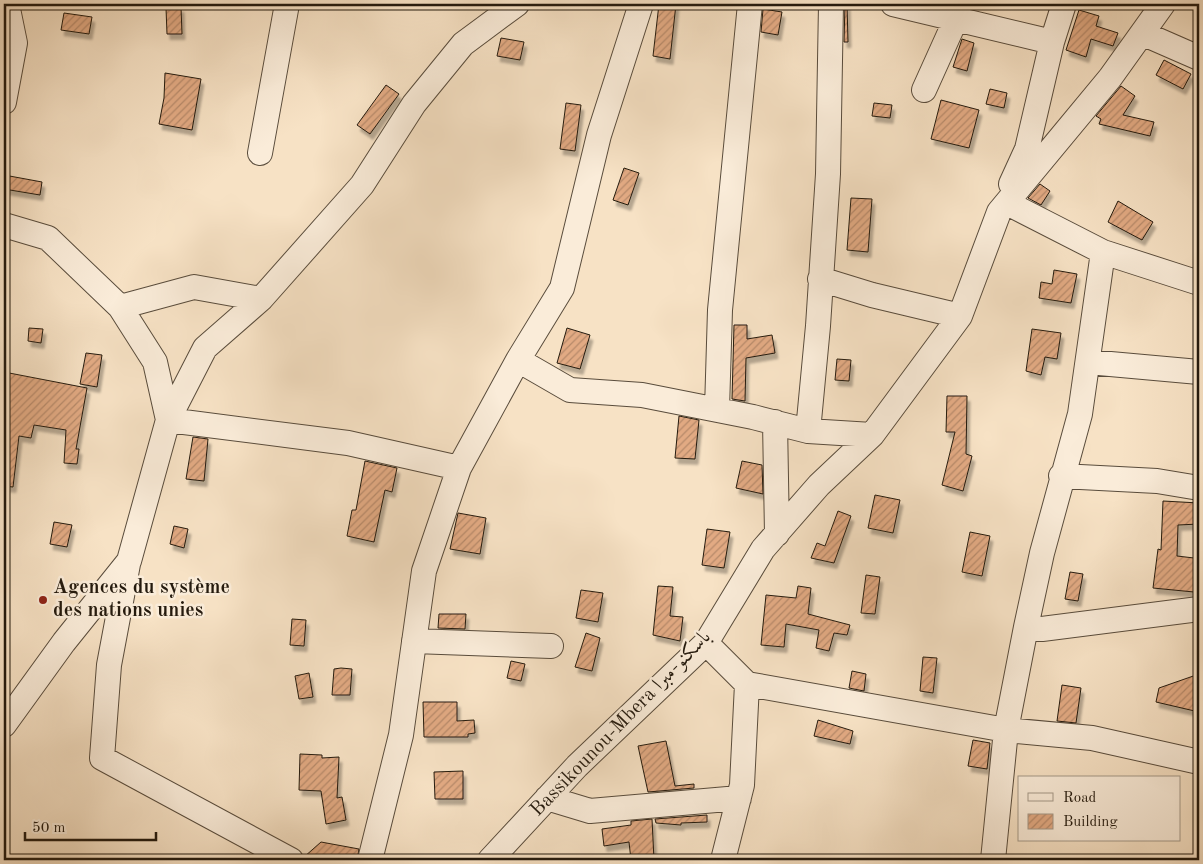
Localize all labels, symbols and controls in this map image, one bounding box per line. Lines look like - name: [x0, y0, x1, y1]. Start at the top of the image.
- place label: Agences du système des nations unies: [53, 578, 230, 621]
- marker: Agences du système des nations unies: [37, 594, 49, 606]
- street label: Bassikounou-Mbera باسكنو-مبرا: [526, 626, 716, 822]
- legend: [1018, 776, 1180, 842]
- text: Road: [1063, 791, 1097, 806]
- scale bar: [25, 809, 156, 841]
- text: Building: [1063, 815, 1118, 830]
- text: 50 m: [32, 821, 66, 836]

